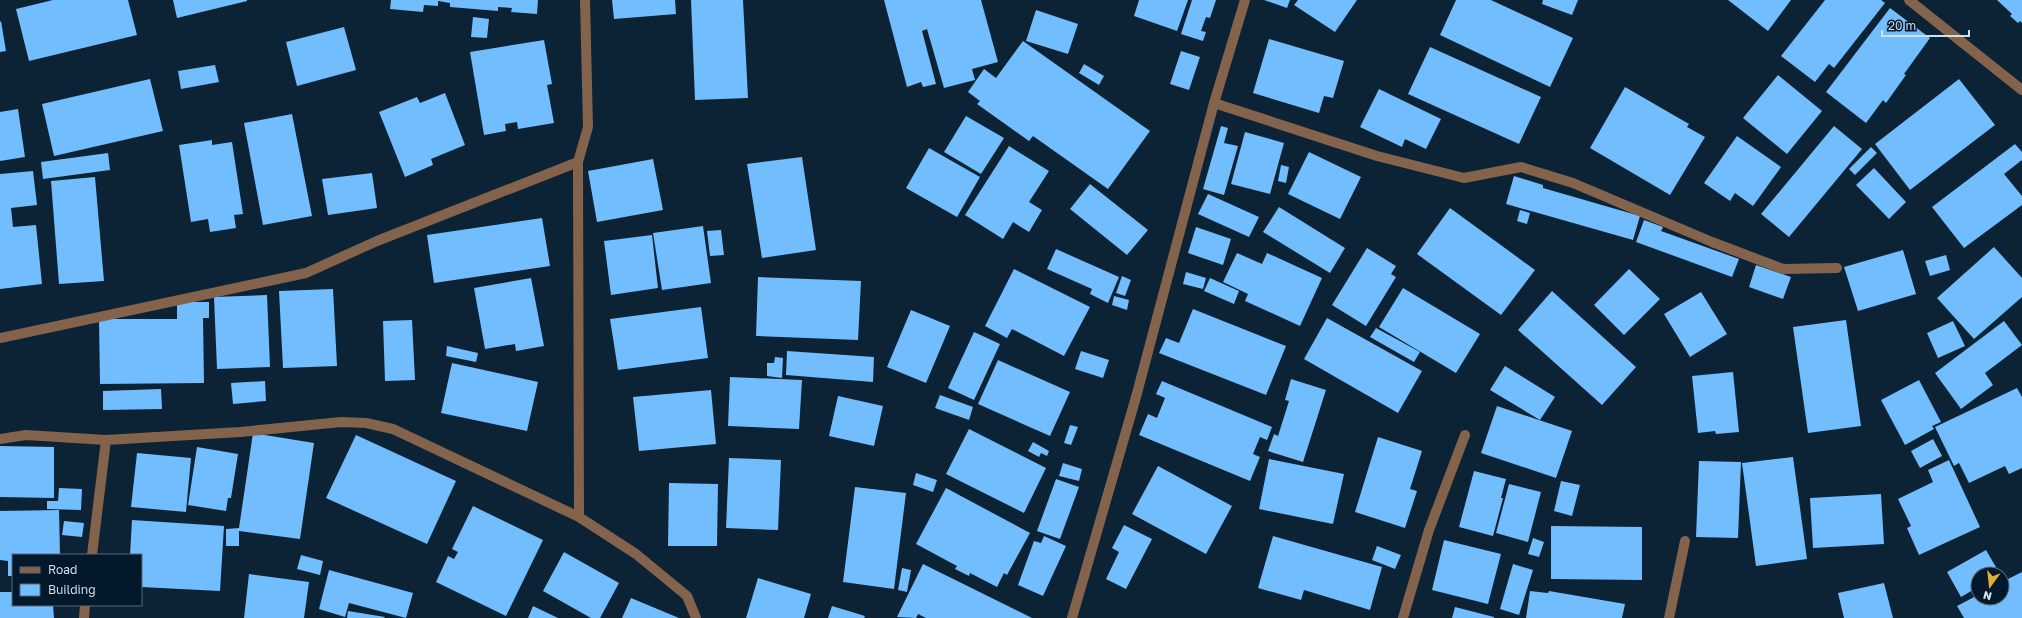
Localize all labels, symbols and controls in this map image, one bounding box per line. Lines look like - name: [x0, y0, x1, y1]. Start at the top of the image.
- scale bar: [1882, 12, 1969, 38]
- text: 20 m: [1888, 18, 1916, 33]
- legend: [12, 554, 142, 606]
- text: Road: [48, 562, 77, 577]
- north arrow: [1970, 566, 2010, 606]
- text: Building: [48, 582, 96, 597]
- text: N: [1982, 589, 1993, 604]

